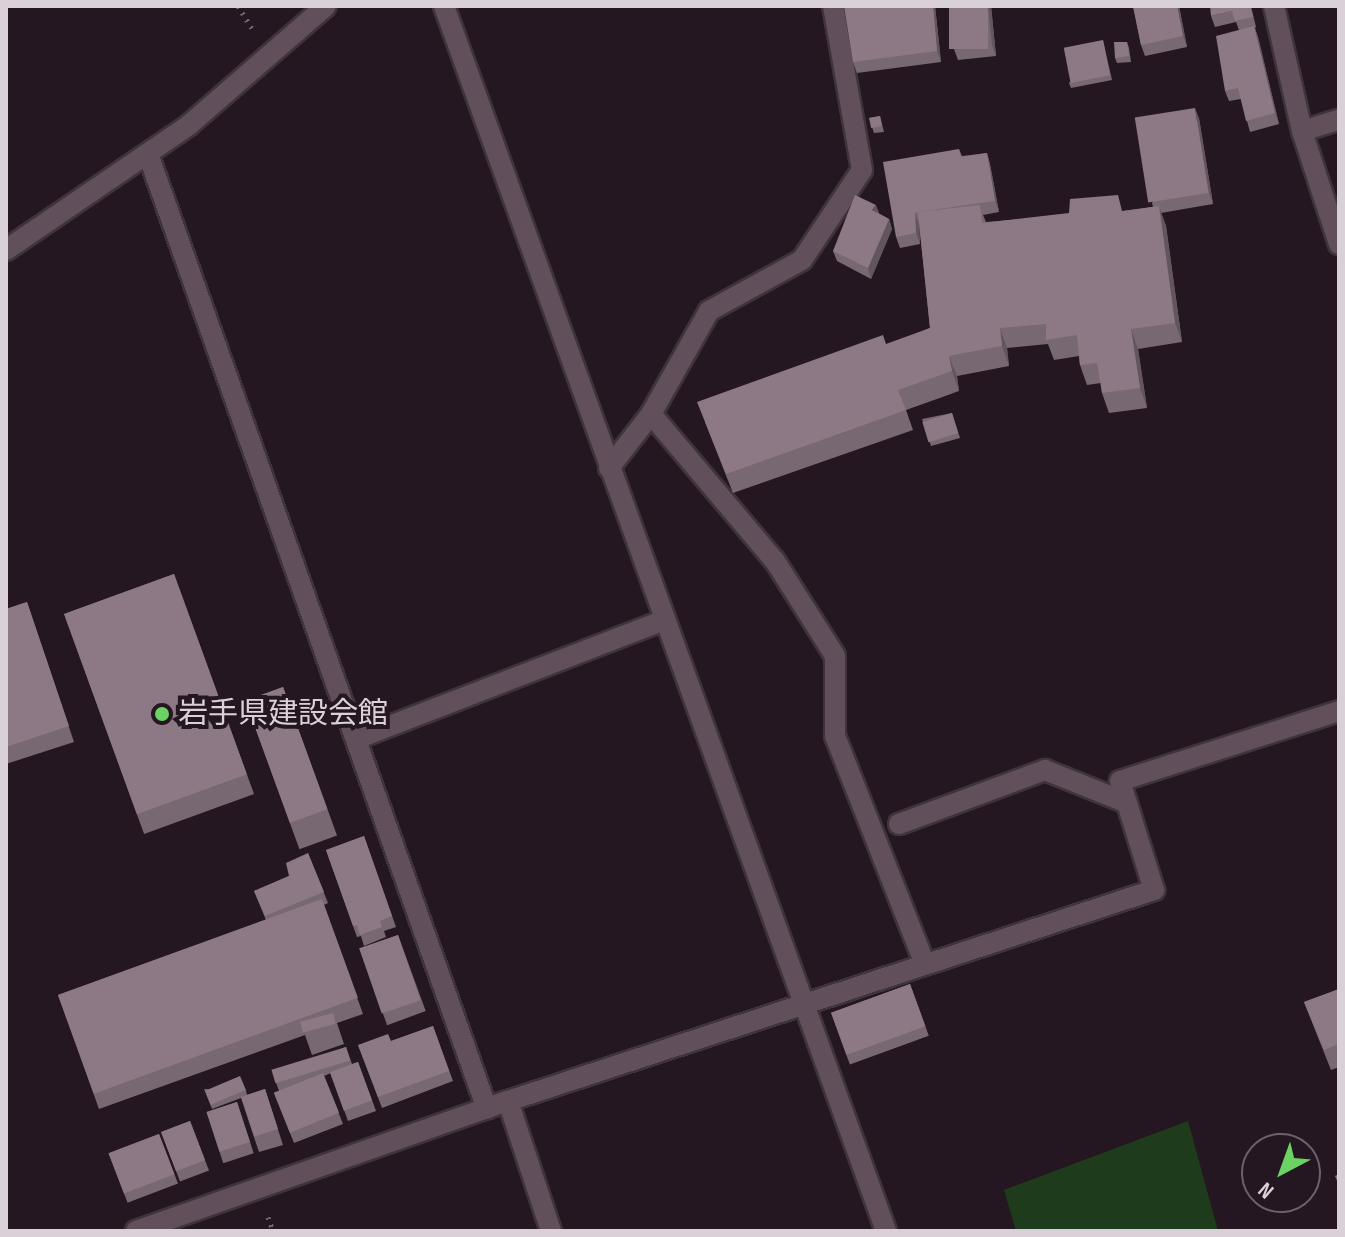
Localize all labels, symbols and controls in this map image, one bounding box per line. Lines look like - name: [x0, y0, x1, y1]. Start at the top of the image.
- place label: 岩手県建設会館: [178, 696, 388, 732]
- marker: 岩手県建設会館: [153, 705, 171, 723]
- north arrow: [1241, 1133, 1321, 1213]
- text: N: [1253, 1176, 1280, 1204]

